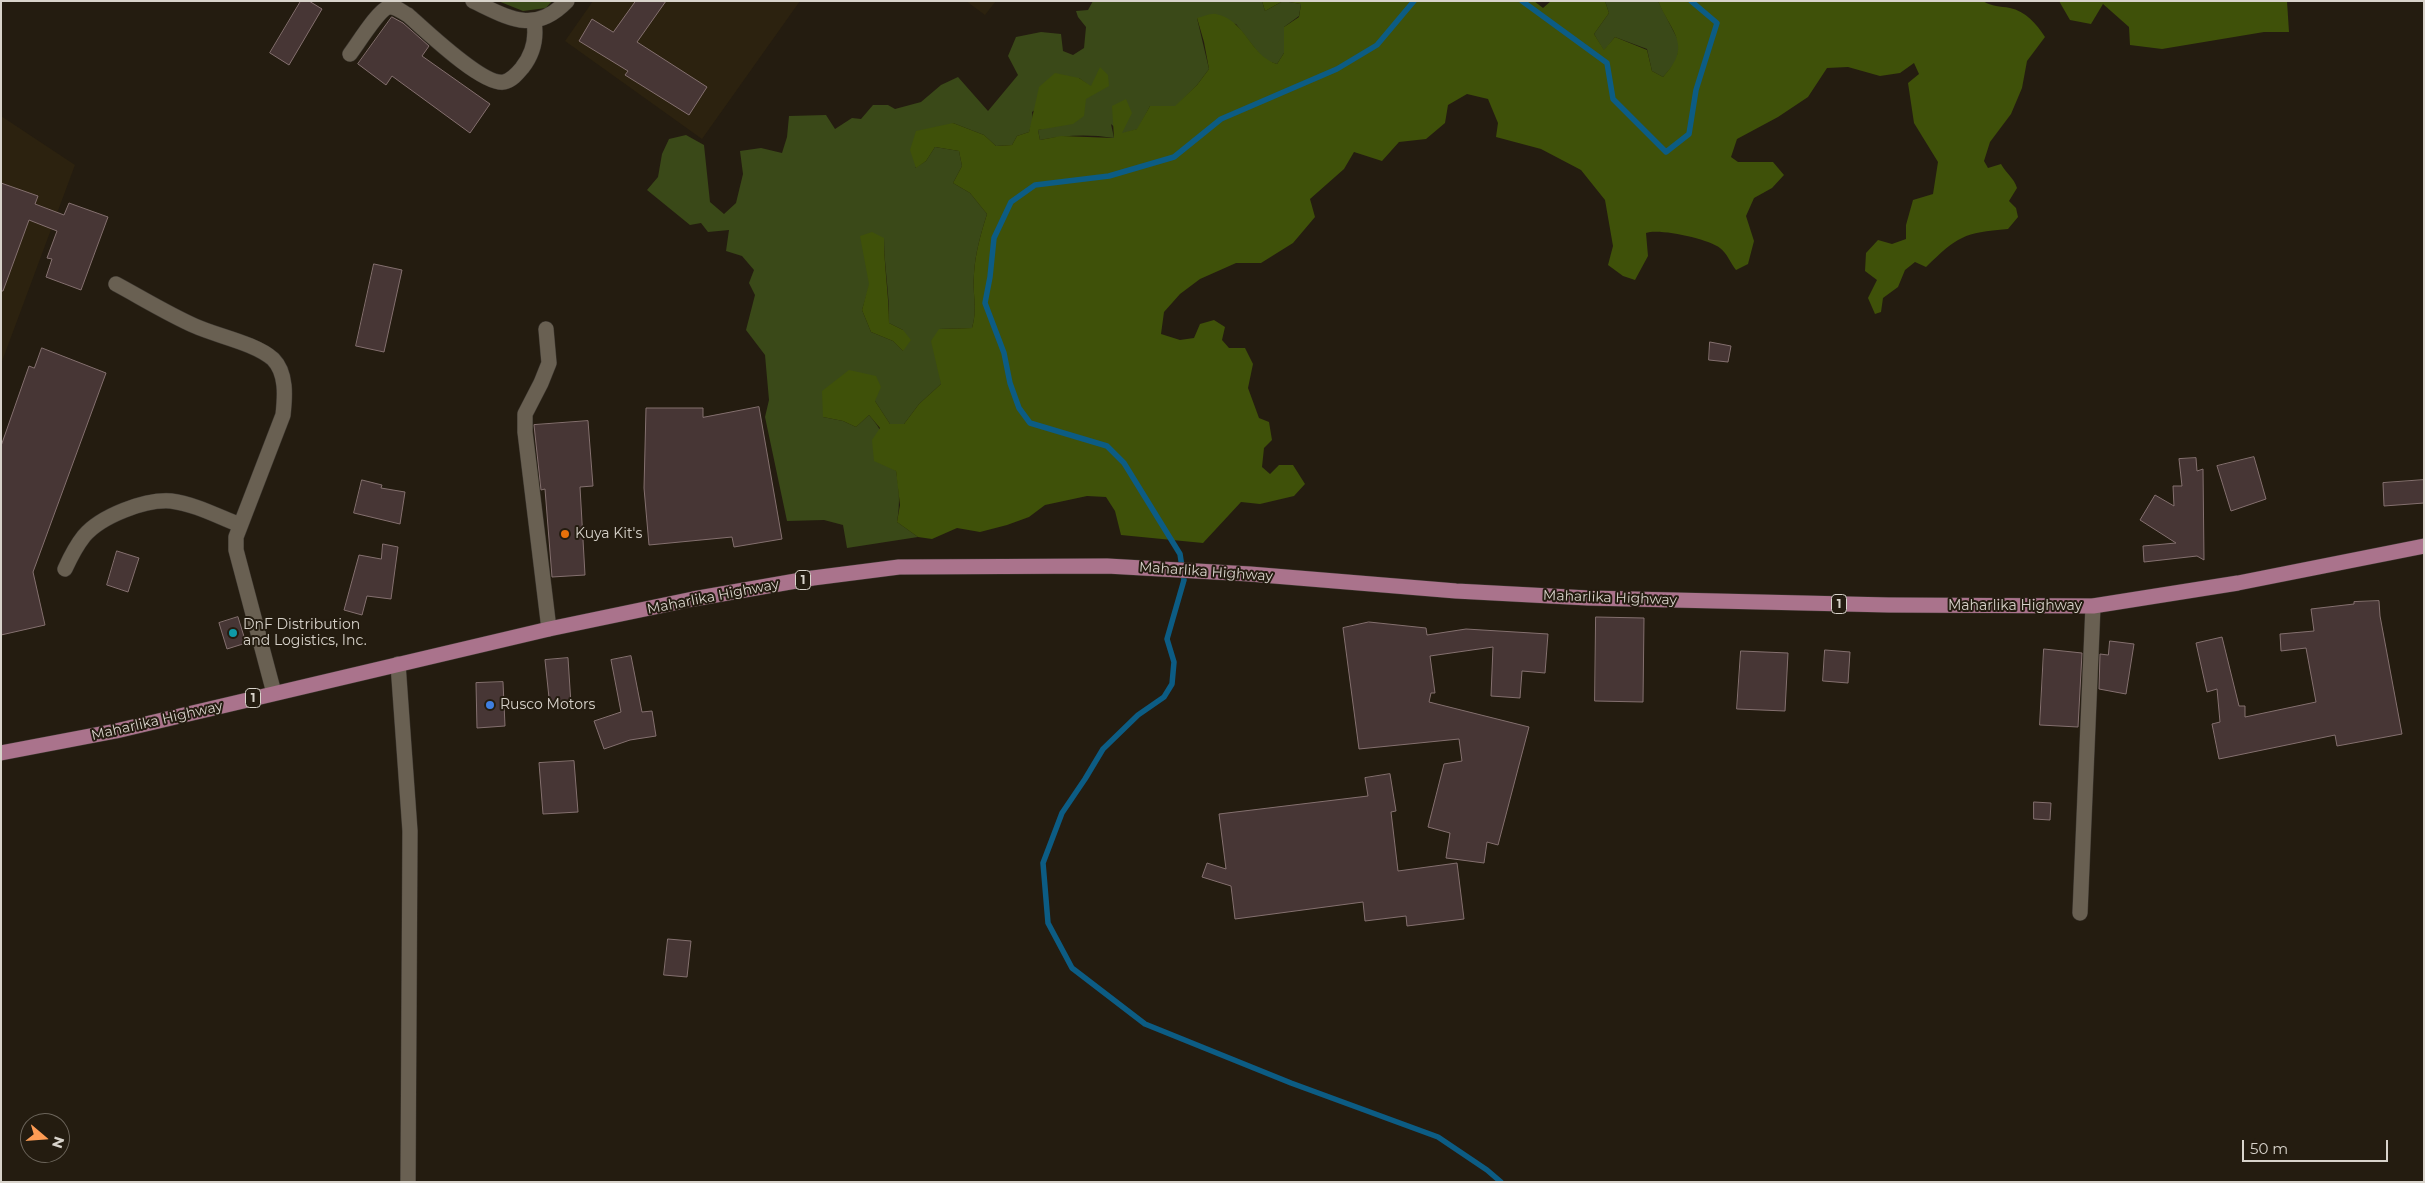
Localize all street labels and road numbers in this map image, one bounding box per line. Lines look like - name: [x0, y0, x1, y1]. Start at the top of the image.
- street label: Maharlika Highway: [1138, 559, 1274, 585]
- road number: 1: [796, 570, 810, 590]
- street label: Maharlika Highway: [646, 576, 780, 618]
- street label: Maharlika Highway: [1543, 587, 1677, 609]
- road number: 1: [1832, 594, 1846, 614]
- street label: Maharlika Highway: [1948, 598, 2082, 614]
- road number: 1: [246, 688, 260, 708]
- street label: Maharlika Highway: [90, 698, 224, 744]

